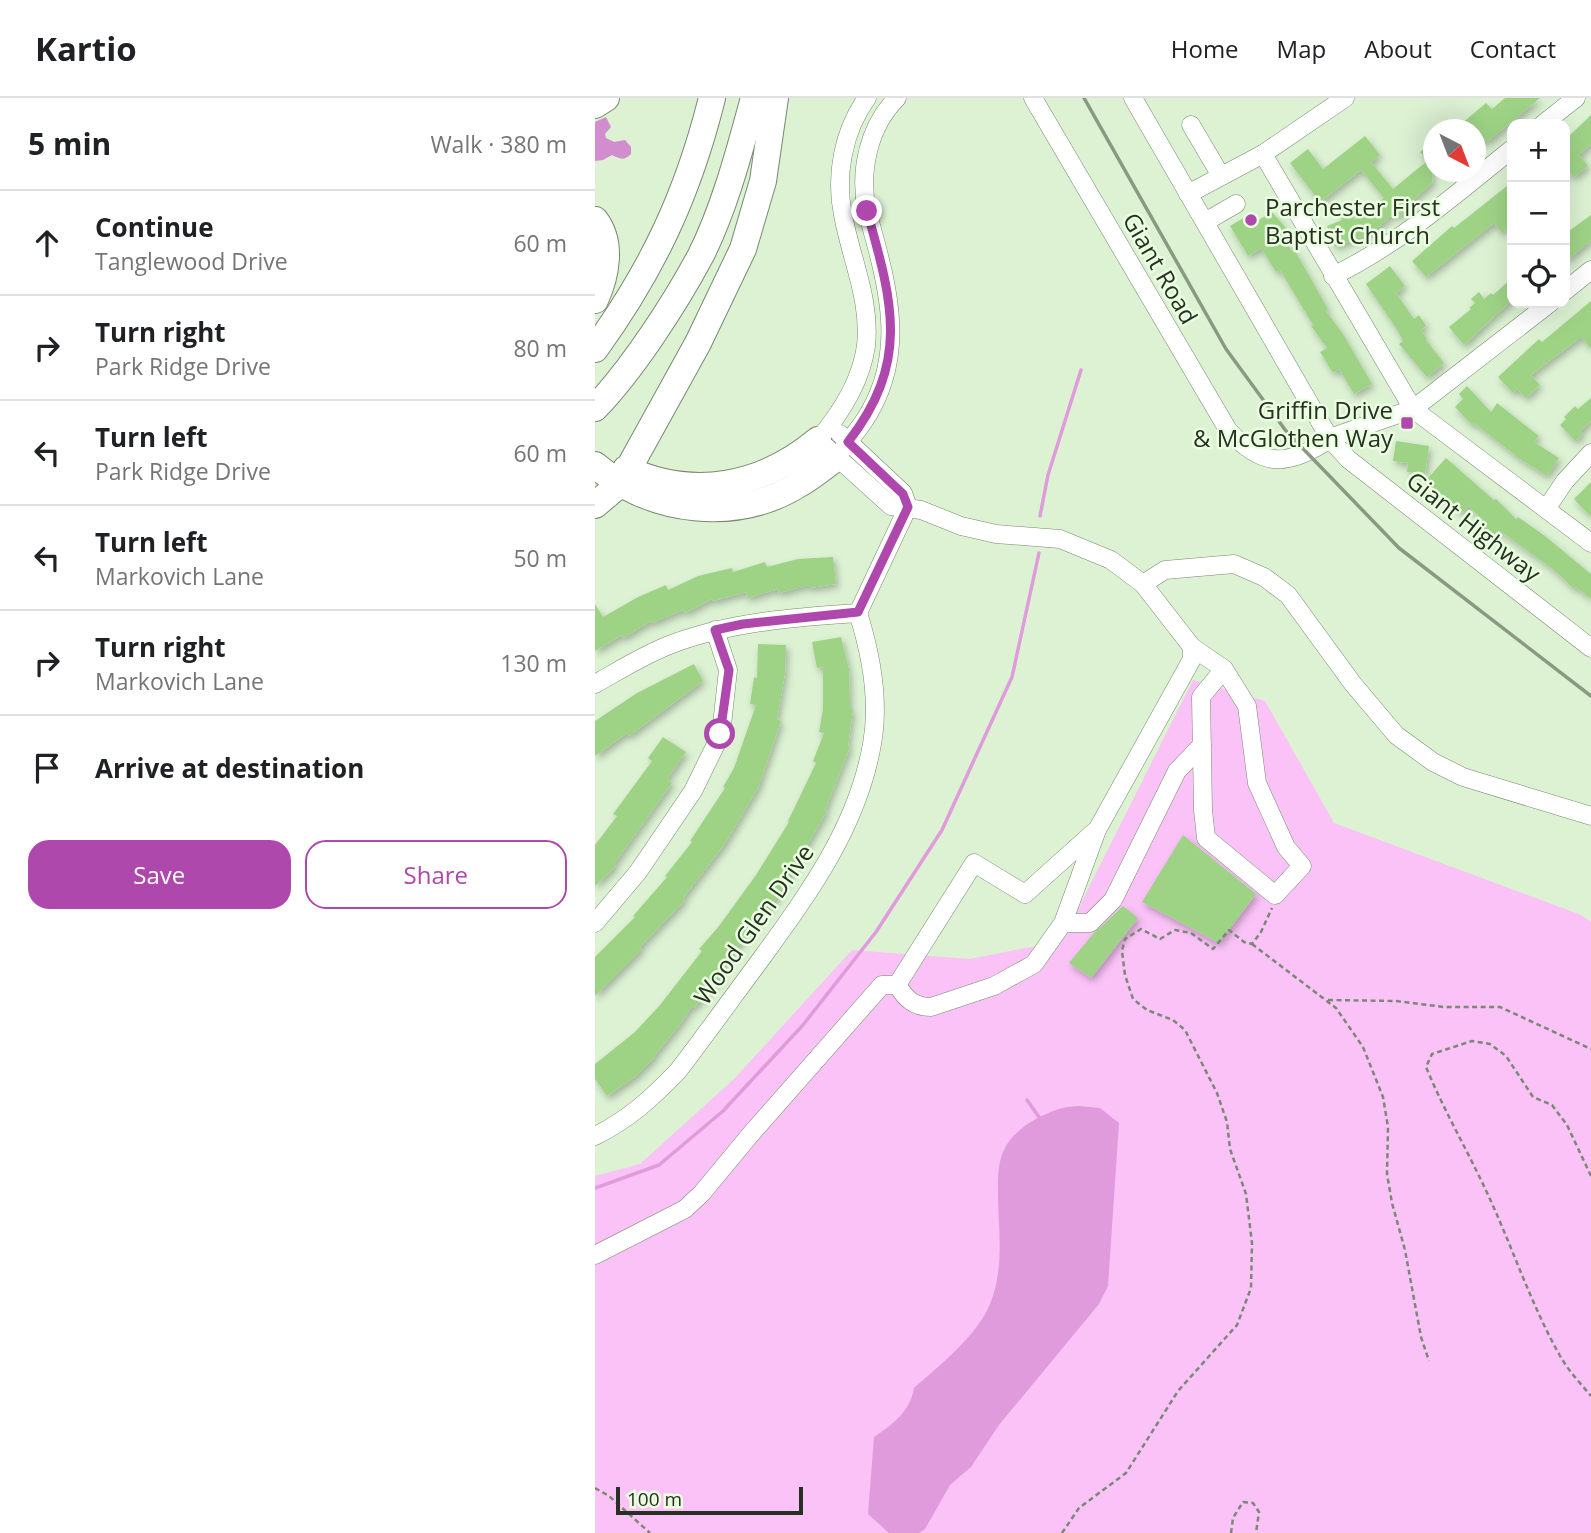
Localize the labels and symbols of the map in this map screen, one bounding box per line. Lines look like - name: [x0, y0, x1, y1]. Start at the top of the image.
- north arrow: [1423, 119, 1486, 182]
- place label: Parchester First Baptist Church: [1265, 190, 1440, 251]
- route end: [851, 195, 882, 226]
- street label: Giant Road: [1116, 206, 1206, 330]
- marker: Parchester First Baptist Church: [1243, 212, 1259, 228]
- place label: Griffin Drive & McGlothen Way: [1193, 393, 1394, 454]
- marker: Griffin Drive & McGlothen Way: [1399, 415, 1415, 431]
- street label: Giant Highway: [1400, 463, 1549, 589]
- route start: [704, 718, 735, 749]
- street label: Wood Glen Drive: [685, 837, 821, 1011]
- scale bar: [616, 1484, 803, 1516]

